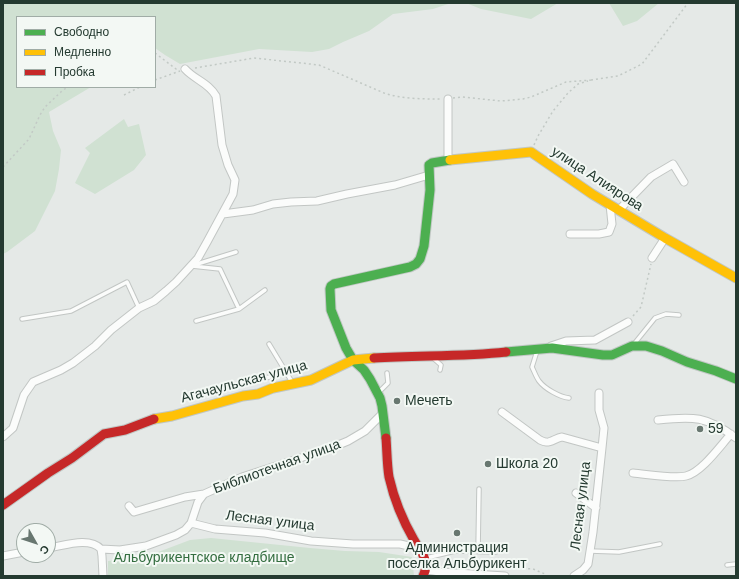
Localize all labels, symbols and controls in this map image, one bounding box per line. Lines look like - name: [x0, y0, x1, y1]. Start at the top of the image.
- legend: [16, 16, 156, 88]
- text: Свободно: [54, 25, 109, 39]
- text: Медленно: [54, 45, 111, 59]
- text: Пробка: [54, 65, 95, 79]
- street label: улица Алиярова: [548, 143, 646, 215]
- street label: Агачаульская улица: [179, 357, 309, 407]
- place label: Мечеть: [405, 393, 452, 409]
- marker: Мечеть: [392, 396, 402, 406]
- place label: 59: [708, 421, 724, 437]
- marker: 59: [695, 424, 705, 434]
- street label: Библиотечная улица: [211, 436, 343, 498]
- place label: Школа 20: [496, 456, 558, 472]
- marker: Школа 20: [483, 459, 493, 469]
- street label: Лесная улица: [567, 461, 595, 551]
- street label: Лесная улица: [225, 507, 315, 535]
- north arrow: [16, 523, 56, 563]
- marker: Администрация поселка Альбурикент: [452, 528, 462, 538]
- place label: Администрация поселка Альбурикент: [387, 540, 527, 572]
- text: С: [37, 543, 52, 557]
- park label: Альбурикентское кладбище: [113, 550, 295, 566]

